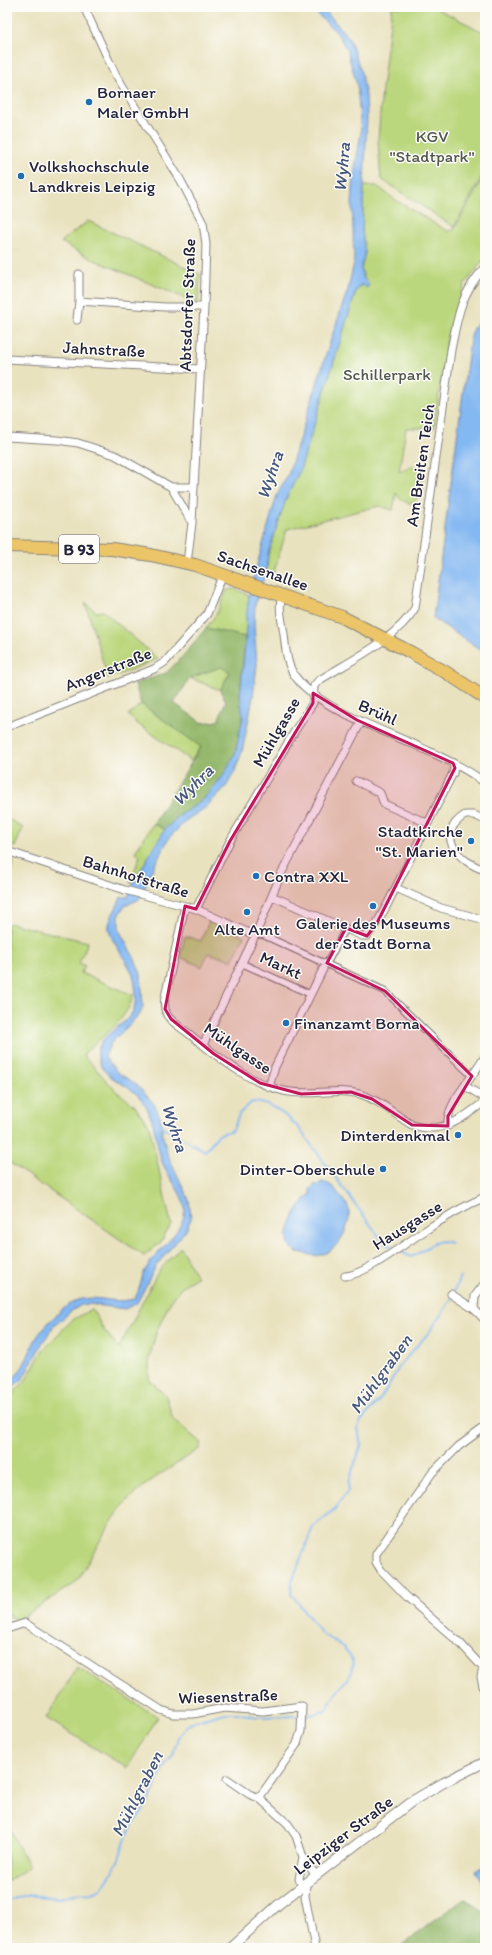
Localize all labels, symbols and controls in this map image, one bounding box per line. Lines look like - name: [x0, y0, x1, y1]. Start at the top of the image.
- place label: Bornaer Maler GmbH: [97, 82, 189, 122]
- marker: Bornaer Maler GmbH: [84, 97, 94, 107]
- park label: KGV "Stadtpark": [389, 126, 475, 166]
- water label: Wyhra: [329, 141, 355, 193]
- place label: Volkshochschule Landkreis Leipzig: [29, 156, 156, 196]
- marker: Volkshochschule Landkreis Leipzig: [16, 171, 26, 181]
- street label: Abtsdorfer Straße: [175, 238, 199, 372]
- street label: Jahnstraße: [62, 337, 146, 361]
- park label: Schillerpark: [343, 364, 431, 384]
- street label: Am Breiten Teich: [401, 402, 439, 528]
- water label: Wyhra: [252, 447, 289, 502]
- road number: B 93: [59, 535, 99, 563]
- street label: Sachsenallee: [215, 545, 311, 595]
- street label: Angerstraße: [62, 643, 154, 695]
- street label: Mühlgasse: [248, 693, 304, 771]
- street label: Brühl: [355, 695, 401, 729]
- water label: Wyhra: [168, 759, 219, 810]
- place label: Stadtkirche "St. Marien": [376, 821, 463, 861]
- marker: Stadtkirche "St. Marien": [466, 836, 476, 846]
- street label: Bahnhofstraße: [80, 850, 192, 902]
- place label: Contra XXL: [264, 866, 349, 886]
- marker: Contra XXL: [251, 871, 261, 881]
- marker: Galerie des Museums der Stadt Borna: [368, 901, 378, 911]
- marker: Alte Amt: [242, 907, 252, 917]
- place label: Galerie des Museums der Stadt Borna: [296, 913, 450, 953]
- place label: Alte Amt: [214, 919, 280, 939]
- street label: Markt: [257, 947, 305, 983]
- place label: Finanzamt Borna: [294, 1013, 420, 1033]
- street label: Mühlgasse: [200, 1018, 276, 1078]
- marker: Finanzamt Borna: [281, 1018, 291, 1028]
- water label: Wyhra: [157, 1101, 193, 1155]
- place label: Dinterdenkmal: [340, 1125, 450, 1145]
- marker: Dinterdenkmal: [453, 1130, 463, 1140]
- place label: Dinter-Oberschule: [239, 1159, 375, 1179]
- marker: Dinter-Oberschule: [378, 1164, 388, 1174]
- street label: Hausgasse: [369, 1196, 445, 1254]
- water label: Mühlgraben: [345, 1329, 418, 1418]
- street label: Wiesenstraße: [178, 1684, 278, 1708]
- water label: Mühlgraben: [106, 1747, 168, 1840]
- street label: Leipziger Straße: [289, 1791, 397, 1879]

